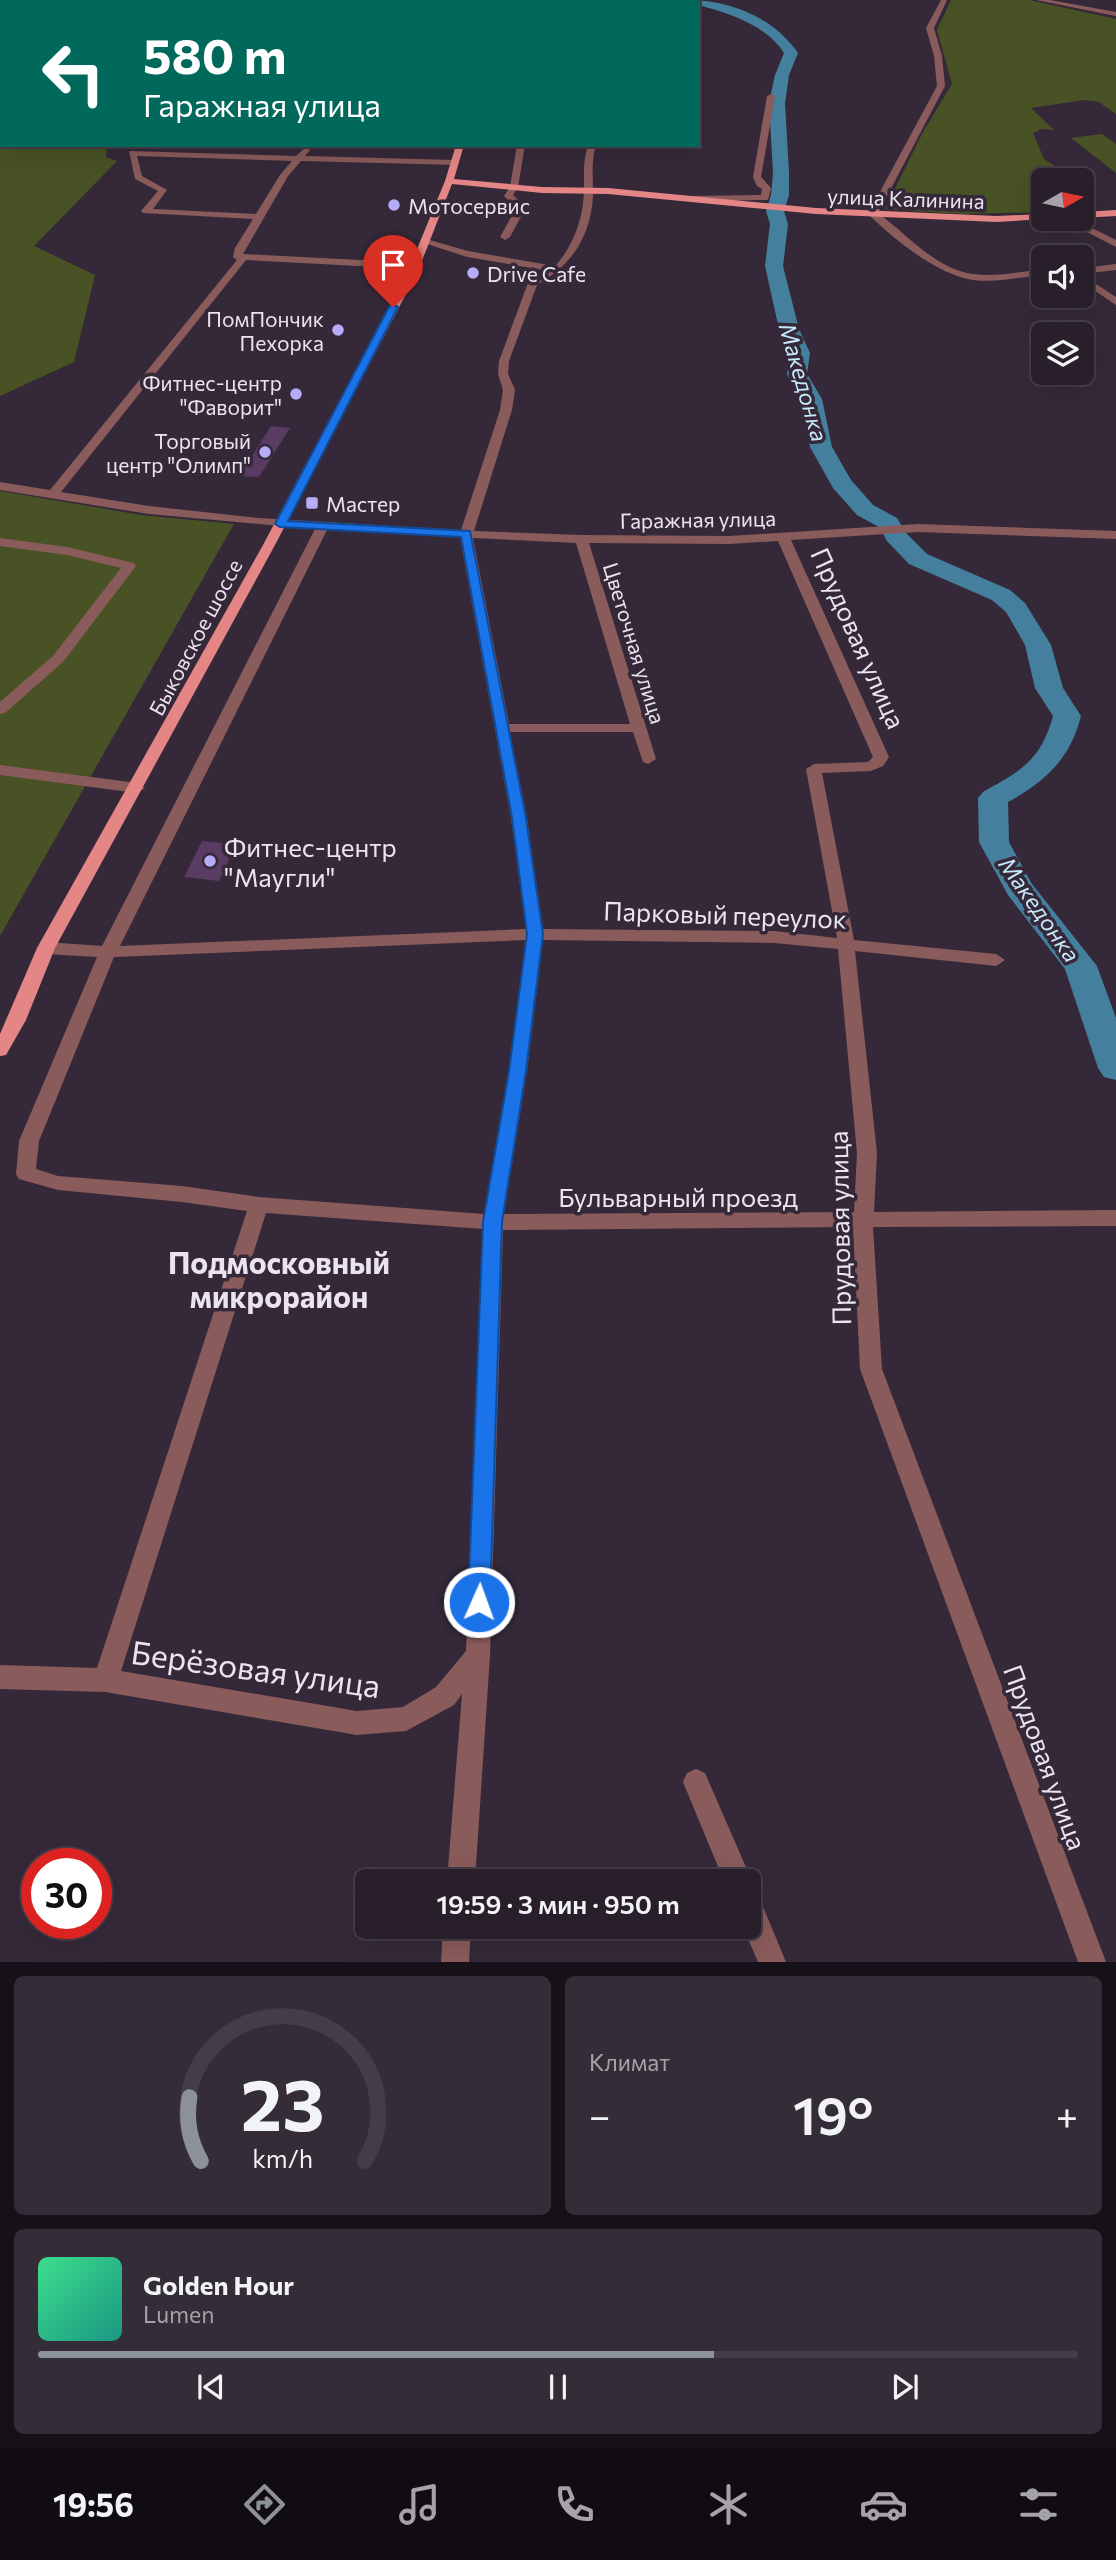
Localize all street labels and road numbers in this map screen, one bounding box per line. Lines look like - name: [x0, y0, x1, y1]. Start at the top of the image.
- street label: улица Калинина: [827, 183, 985, 213]
- street label: Гаражная улица: [620, 505, 776, 533]
- street label: Прудовая улица: [805, 543, 913, 733]
- street label: Быковское шоссе: [143, 555, 247, 719]
- street label: Цветочная улица: [599, 559, 671, 727]
- street label: Парковый переулок: [603, 894, 847, 934]
- street label: Прудовая улица: [822, 1130, 856, 1326]
- street label: Бульварный проезд: [558, 1181, 798, 1212]
- street label: Берёзовая улица: [129, 1631, 383, 1705]
- street label: Прудовая улица: [998, 1660, 1094, 1854]

